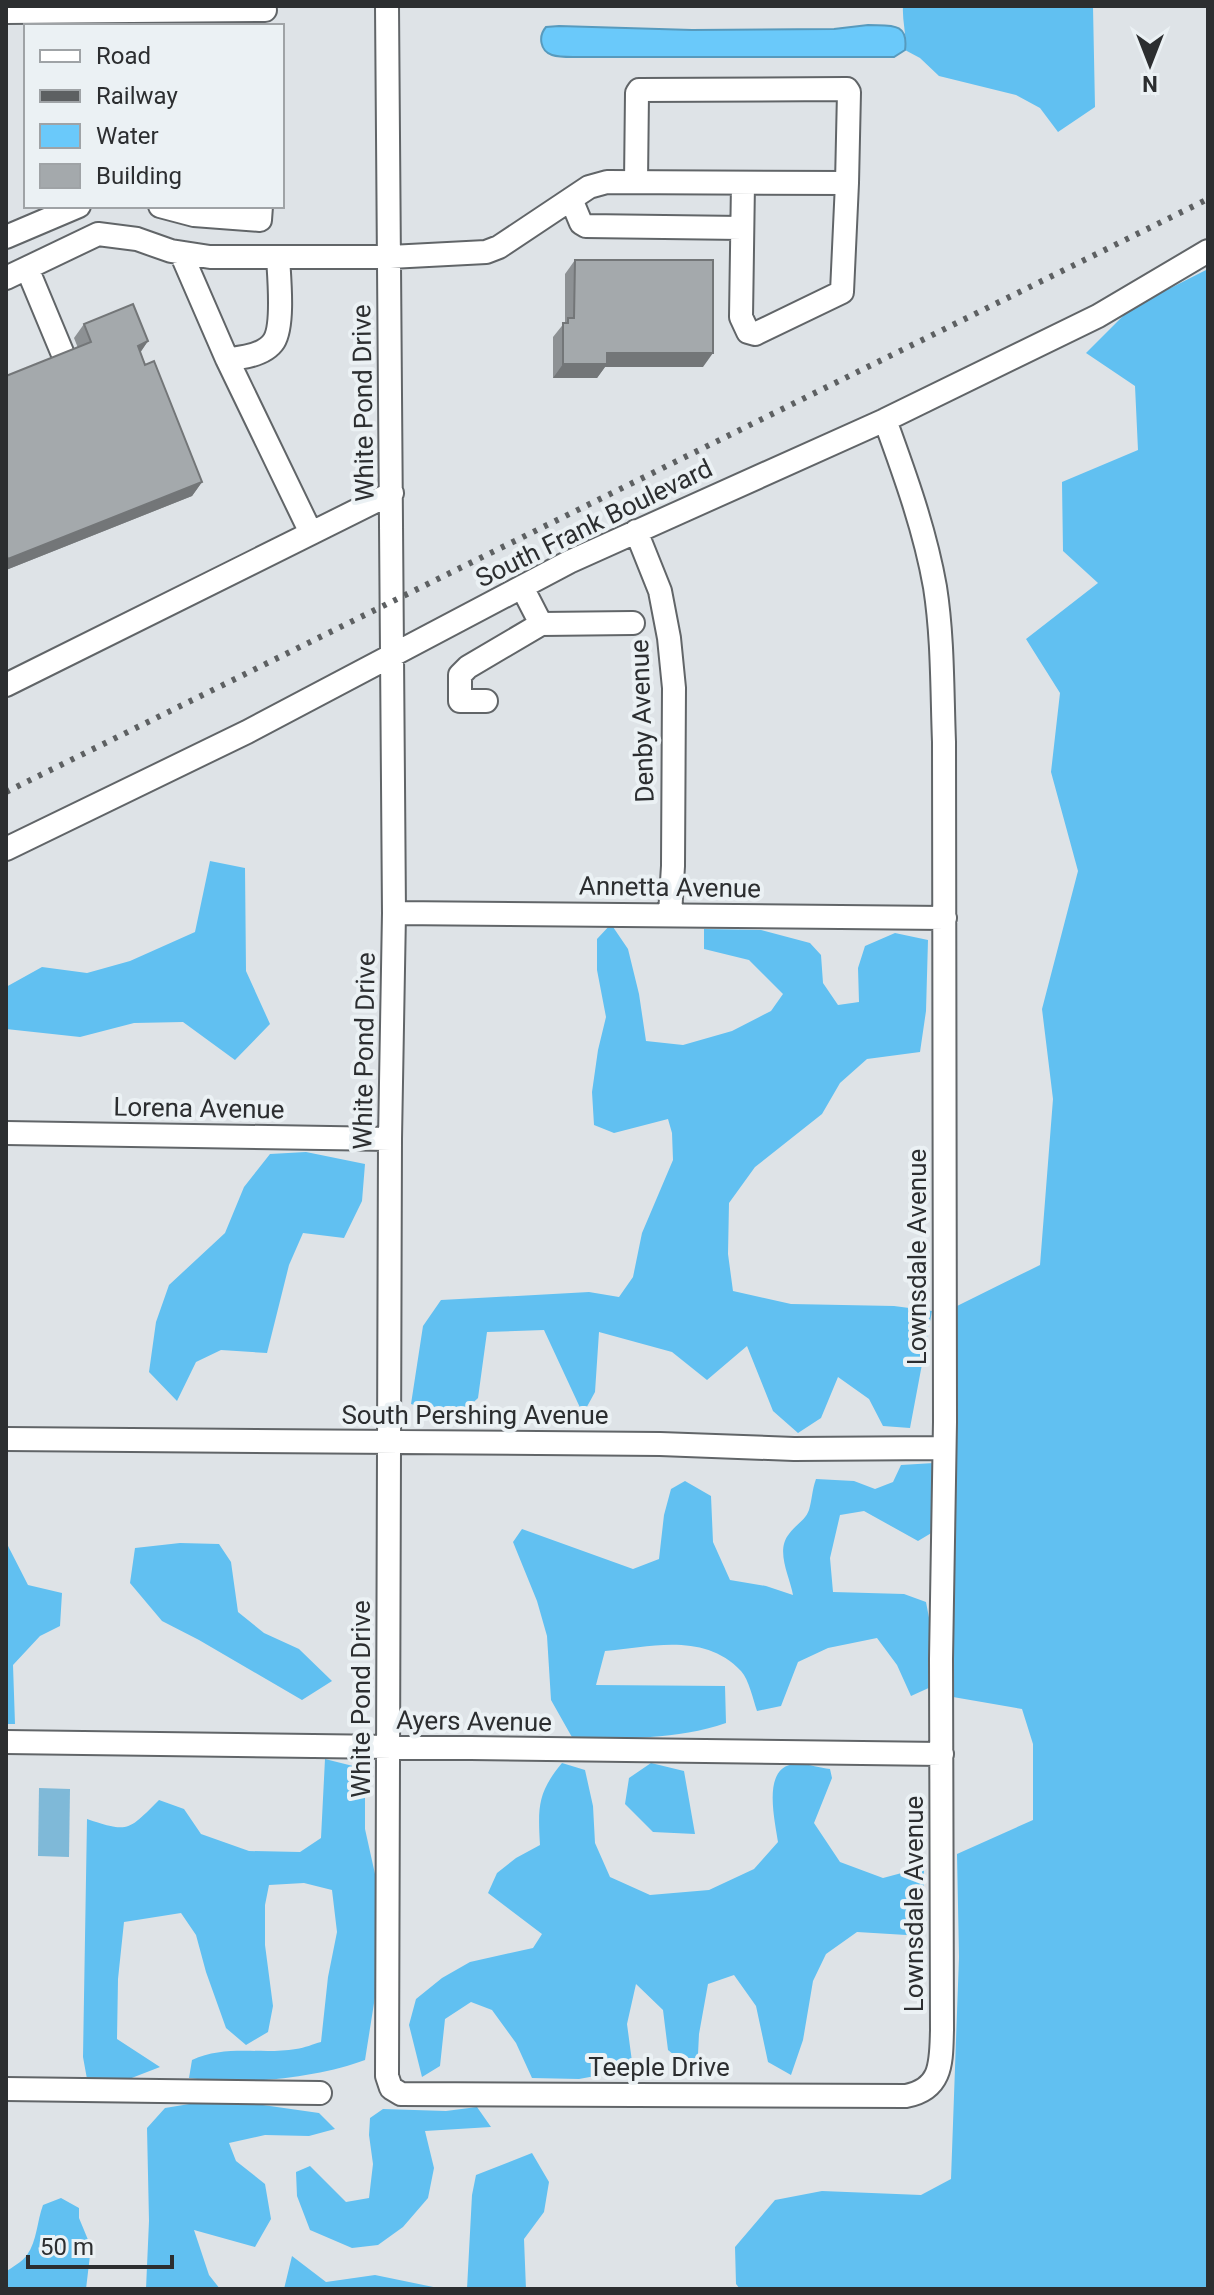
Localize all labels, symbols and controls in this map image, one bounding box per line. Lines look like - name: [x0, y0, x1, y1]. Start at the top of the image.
- legend: [24, 24, 284, 208]
- north arrow: [1110, 24, 1190, 104]
- text: Road: [96, 42, 151, 70]
- text: N: [1142, 71, 1158, 96]
- text: Railway: [96, 82, 178, 110]
- text: Water: [96, 122, 159, 150]
- text: Building: [96, 162, 182, 190]
- street label: White Pond Drive: [346, 304, 380, 502]
- street label: South Frank Boulevard: [471, 453, 717, 593]
- street label: Denby Avenue: [624, 639, 660, 803]
- street label: Annetta Avenue: [579, 870, 761, 904]
- street label: White Pond Drive: [347, 952, 381, 1150]
- street label: Lorena Avenue: [113, 1092, 285, 1124]
- street label: Lownsdale Avenue: [902, 1149, 932, 1365]
- street label: South Pershing Avenue: [341, 1400, 609, 1430]
- street label: White Pond Drive: [346, 1600, 376, 1798]
- street label: Ayers Avenue: [396, 1705, 552, 1737]
- street label: Lownsdale Avenue: [899, 1796, 929, 2012]
- street label: Teeple Drive: [588, 2052, 730, 2082]
- scale bar: [28, 2219, 172, 2269]
- text: 50 m: [40, 2233, 94, 2261]

